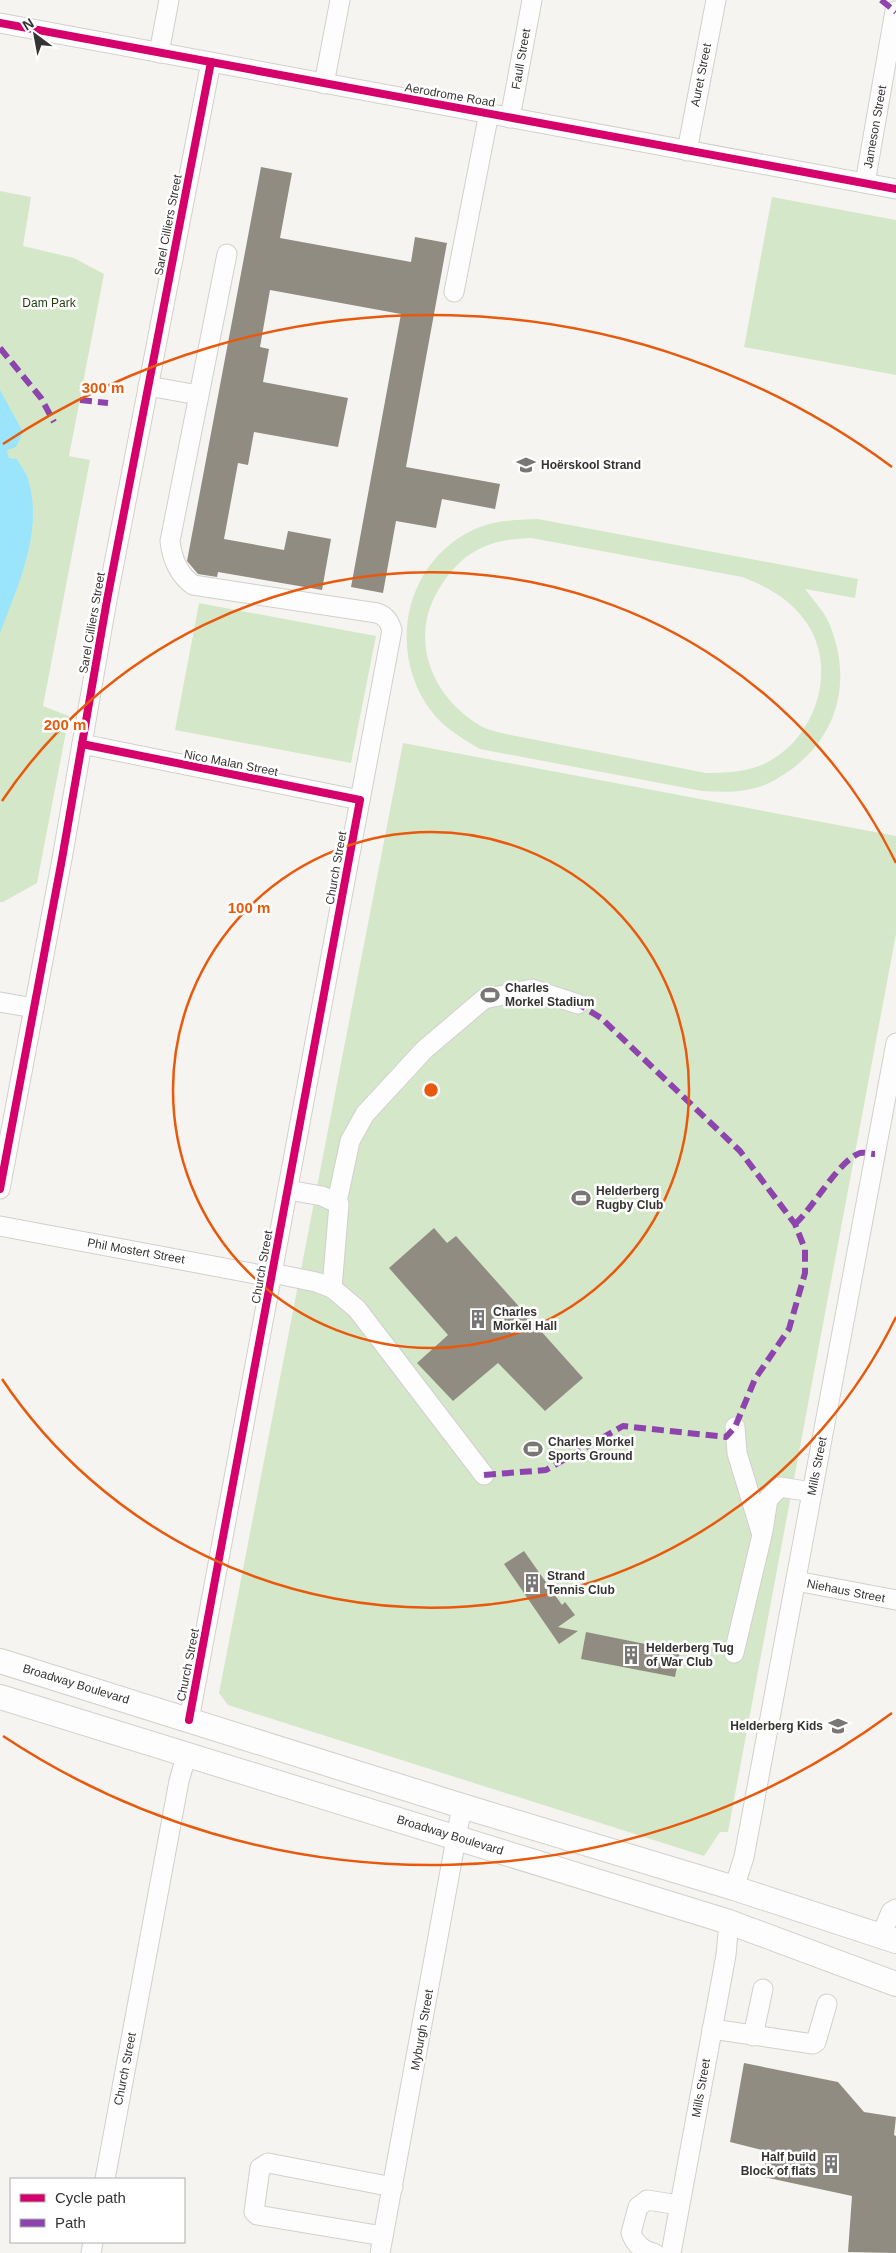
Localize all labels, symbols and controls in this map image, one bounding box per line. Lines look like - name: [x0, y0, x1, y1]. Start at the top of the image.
- north arrow: [10, 10, 60, 60]
- text: N: [20, 15, 37, 33]
- street label: Faull Street: [509, 27, 533, 90]
- street label: Auret Street: [688, 42, 714, 108]
- street label: Aerodrome Road: [404, 80, 496, 110]
- street label: Jameson Street: [861, 84, 889, 170]
- street label: Sarel Cilliers Street: [151, 173, 185, 277]
- park label: Dam Park: [22, 296, 77, 310]
- text: 300 m: [82, 379, 124, 396]
- school or university icon: Hoërskool Strand: [515, 454, 537, 476]
- place label: Hoërskool Strand: [541, 458, 641, 472]
- street label: Sarel Cilliers Street: [76, 571, 108, 675]
- text: 200 m: [44, 716, 86, 733]
- street label: Nico Malan Street: [183, 747, 280, 779]
- street label: Church Street: [323, 830, 349, 906]
- text: 100 m: [228, 899, 270, 916]
- place label: Charles Morkel Stadium: [505, 981, 594, 1009]
- sports icon: Charles Morkel Stadium: [479, 984, 501, 1006]
- centre of rings: [422, 1081, 440, 1099]
- place label: Helderberg Rugby Club: [596, 1184, 663, 1212]
- sports icon: Helderberg Rugby Club: [570, 1187, 592, 1209]
- street label: Church Street: [249, 1229, 275, 1305]
- street label: Phil Mostert Street: [86, 1236, 186, 1267]
- place label: Charles Morkel Hall: [493, 1305, 557, 1333]
- building icon: Charles Morkel Hall: [467, 1308, 489, 1330]
- place label: Charles Morkel Sports Ground: [548, 1435, 634, 1463]
- street label: Mills Street: [804, 1435, 830, 1496]
- sports icon: Charles Morkel Sports Ground: [522, 1438, 544, 1460]
- place label: Strand Tennis Club: [547, 1569, 615, 1597]
- building icon: Strand Tennis Club: [521, 1572, 543, 1594]
- street label: Niehaus Street: [806, 1577, 887, 1606]
- street label: Church Street: [174, 1627, 202, 1703]
- place label: Helderberg Tug of War Club: [646, 1641, 734, 1669]
- building icon: Helderberg Tug of War Club: [620, 1644, 642, 1666]
- street label: Broadway Boulevard: [21, 1661, 131, 1707]
- school or university icon: Helderberg Kids: [827, 1715, 849, 1737]
- place label: Helderberg Kids: [730, 1719, 823, 1733]
- street label: Broadway Boulevard: [395, 1812, 505, 1858]
- street label: Myburgh Street: [408, 1988, 436, 2072]
- street label: Church Street: [111, 2031, 139, 2107]
- street label: Mills Street: [689, 2057, 713, 2118]
- place label: Half build Block of flats: [741, 2150, 816, 2178]
- building icon: Half build Block of flats: [820, 2153, 842, 2175]
- legend: [10, 2178, 185, 2243]
- text: Cycle path: [55, 2189, 126, 2206]
- text: Path: [55, 2214, 86, 2231]

